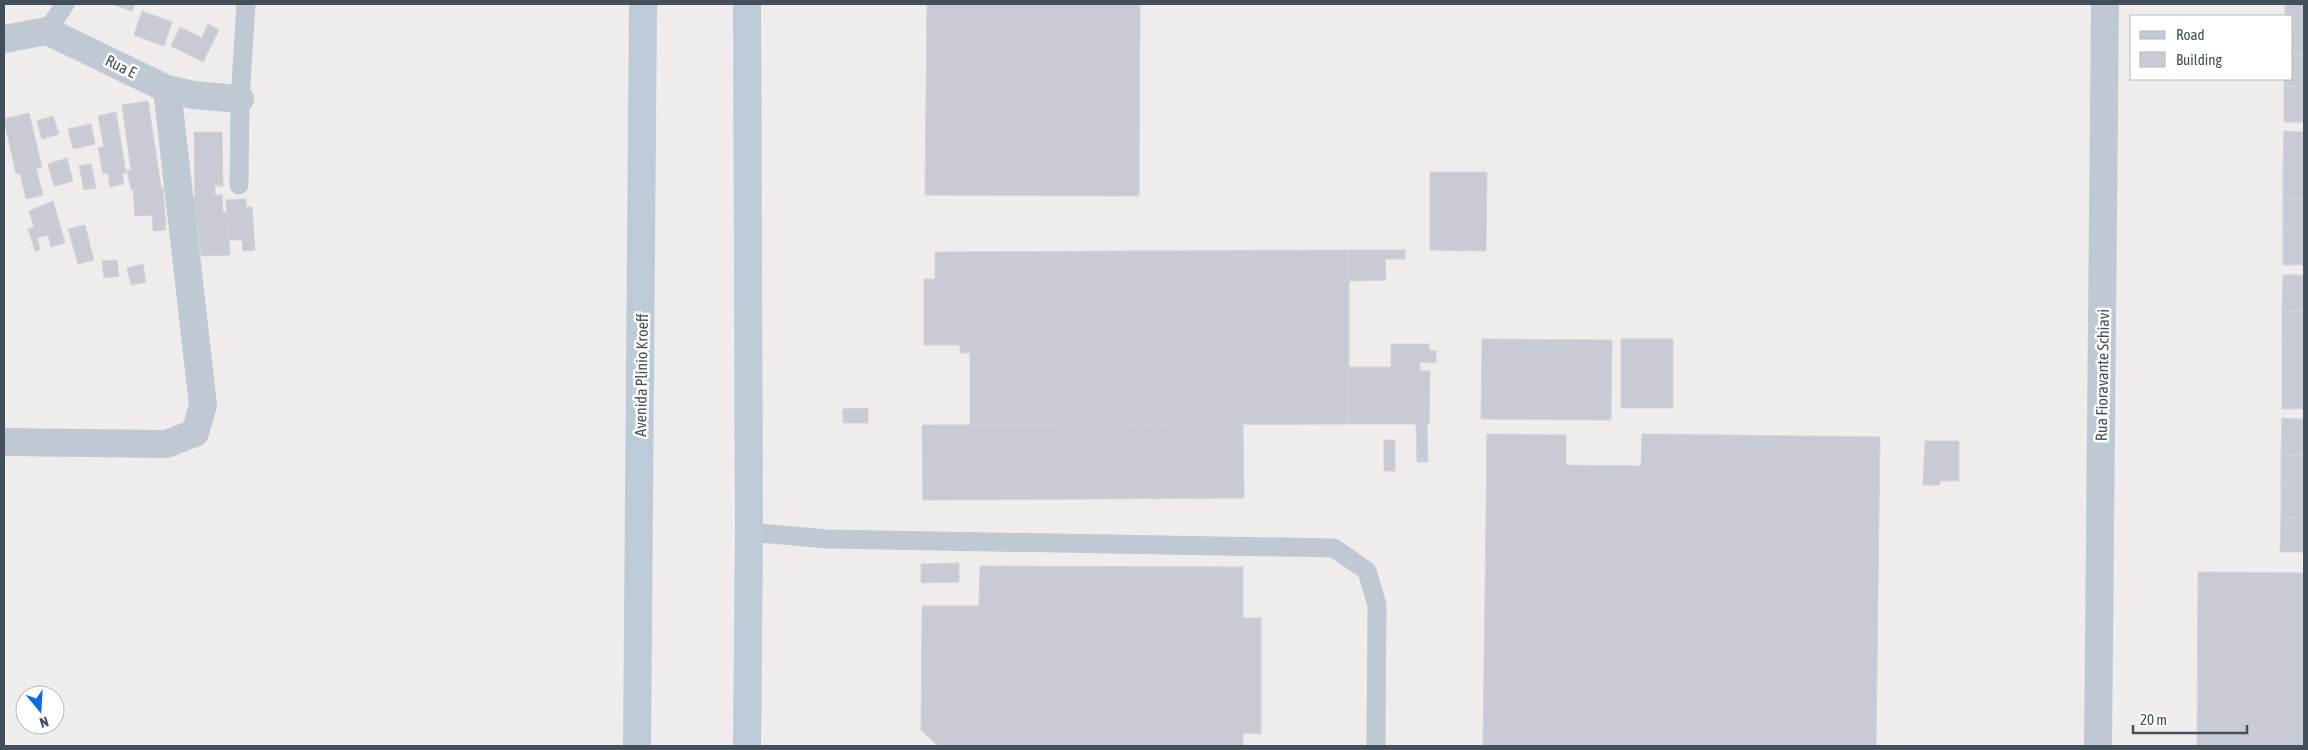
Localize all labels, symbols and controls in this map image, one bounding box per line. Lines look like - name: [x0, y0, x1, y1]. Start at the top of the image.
- legend: [2130, 15, 2293, 80]
- text: Road: [2176, 26, 2205, 43]
- street label: Rua E: [103, 51, 140, 81]
- text: Building: [2176, 51, 2222, 68]
- street label: Rua Fioravante Schiavi: [2092, 309, 2112, 441]
- street label: Avenida Plínio Kroeff: [631, 313, 651, 437]
- north arrow: [15, 685, 65, 735]
- scale bar: [2133, 702, 2247, 734]
- text: 20 m: [2140, 711, 2167, 728]
- text: N: [38, 713, 50, 731]

